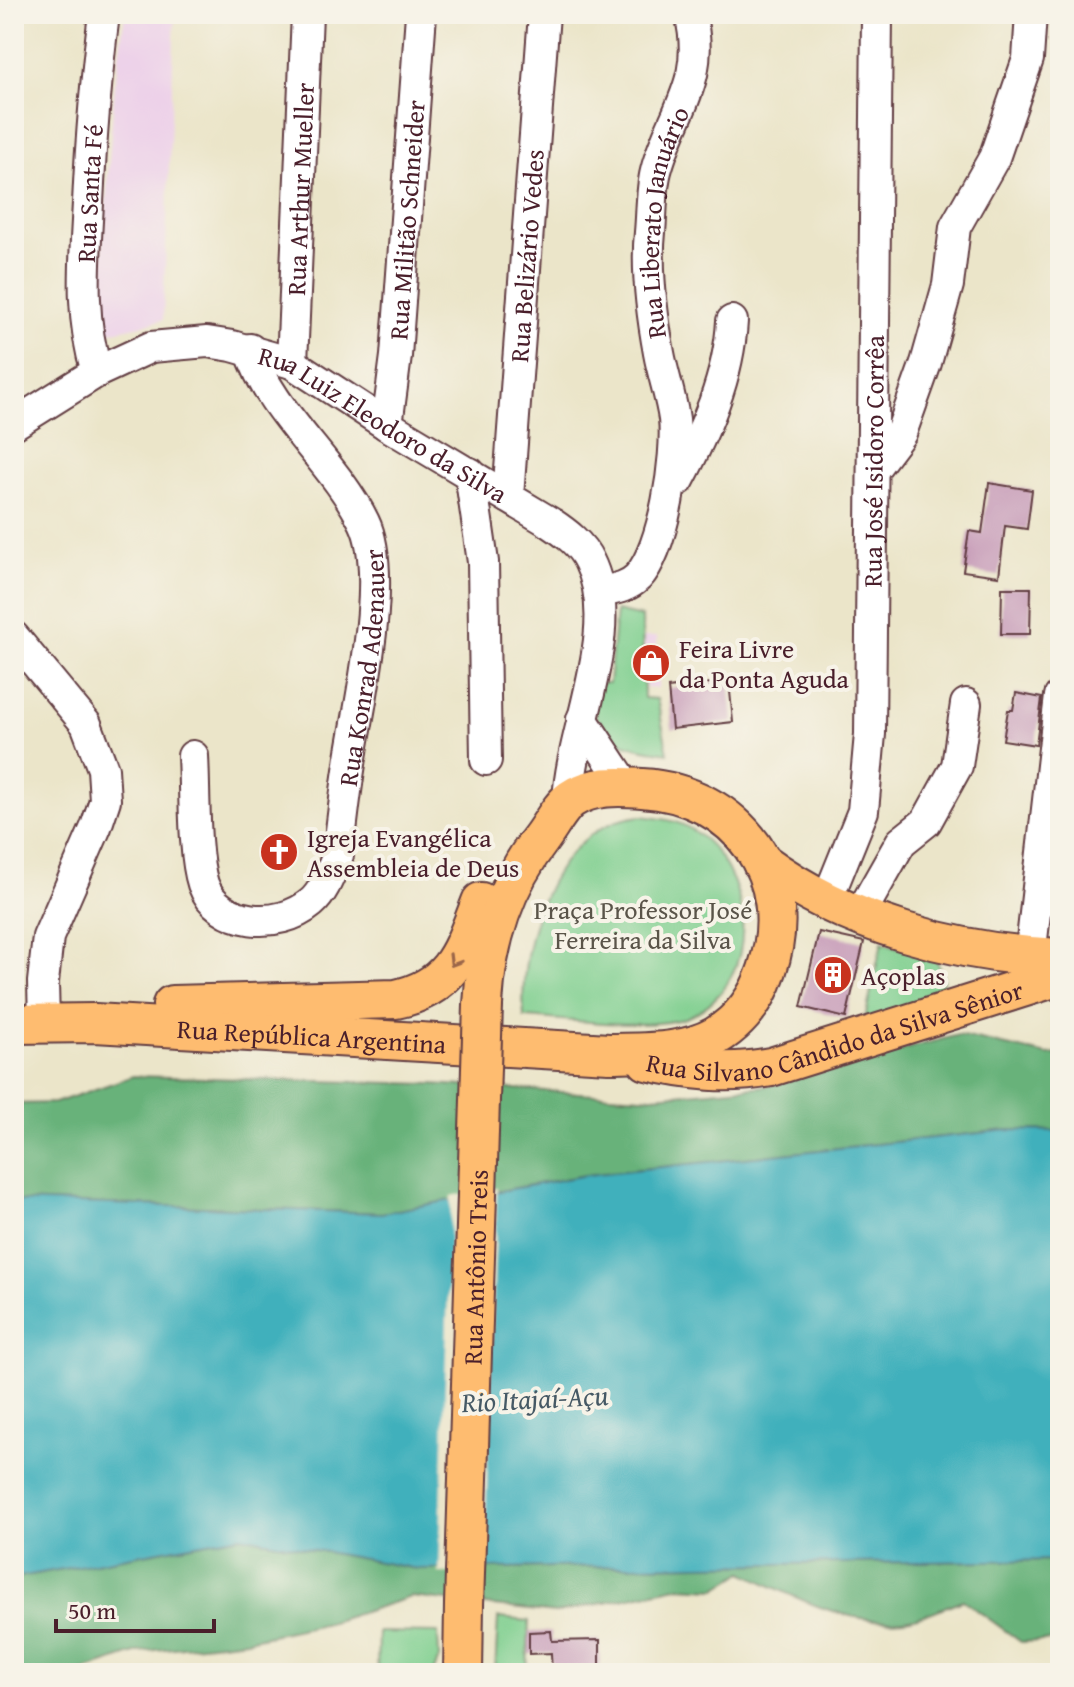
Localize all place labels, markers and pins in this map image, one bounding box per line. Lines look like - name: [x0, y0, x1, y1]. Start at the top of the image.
- place label: Feira Livre da Ponta Aguda: [679, 629, 850, 698]
- shop icon: Feira Livre da Ponta Aguda: [630, 642, 672, 684]
- place label: Igreja Evangélica Assembleia de Deus: [307, 818, 519, 887]
- church icon: Igreja Evangélica Assembleia de Deus: [258, 831, 300, 873]
- building icon: Açoplas: [812, 954, 854, 996]
- place label: Açoplas: [861, 956, 946, 995]

